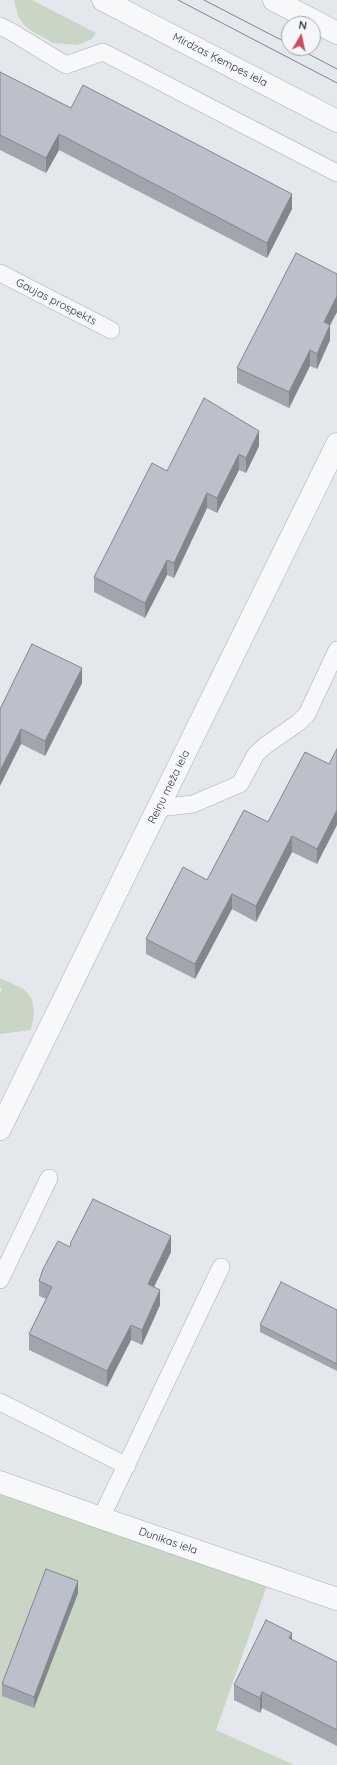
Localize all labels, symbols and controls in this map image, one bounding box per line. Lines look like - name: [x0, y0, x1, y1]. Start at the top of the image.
- north arrow: [281, 16, 321, 56]
- text: N: [298, 18, 308, 33]
- street label: Mirdzas Ķempes iela: [170, 30, 270, 90]
- street label: Gaujas prospekts: [13, 276, 99, 328]
- street label: Reiņu meža iela: [145, 748, 193, 826]
- street label: Dunikas iela: [137, 1525, 199, 1557]

